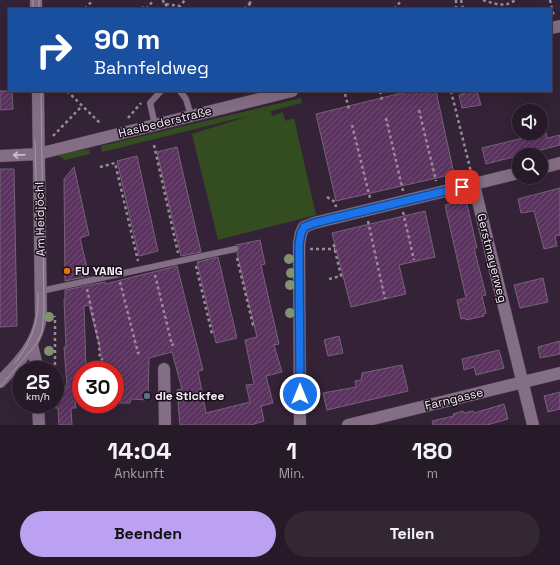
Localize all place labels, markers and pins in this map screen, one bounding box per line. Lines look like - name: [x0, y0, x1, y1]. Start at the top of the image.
- pin: [445, 170, 479, 204]
- place label: FU YANG: [75, 263, 123, 279]
- marker: FU YANG: [62, 266, 72, 276]
- place label: die Stickfee: [155, 388, 225, 404]
- marker: die Stickfee: [142, 391, 152, 401]

